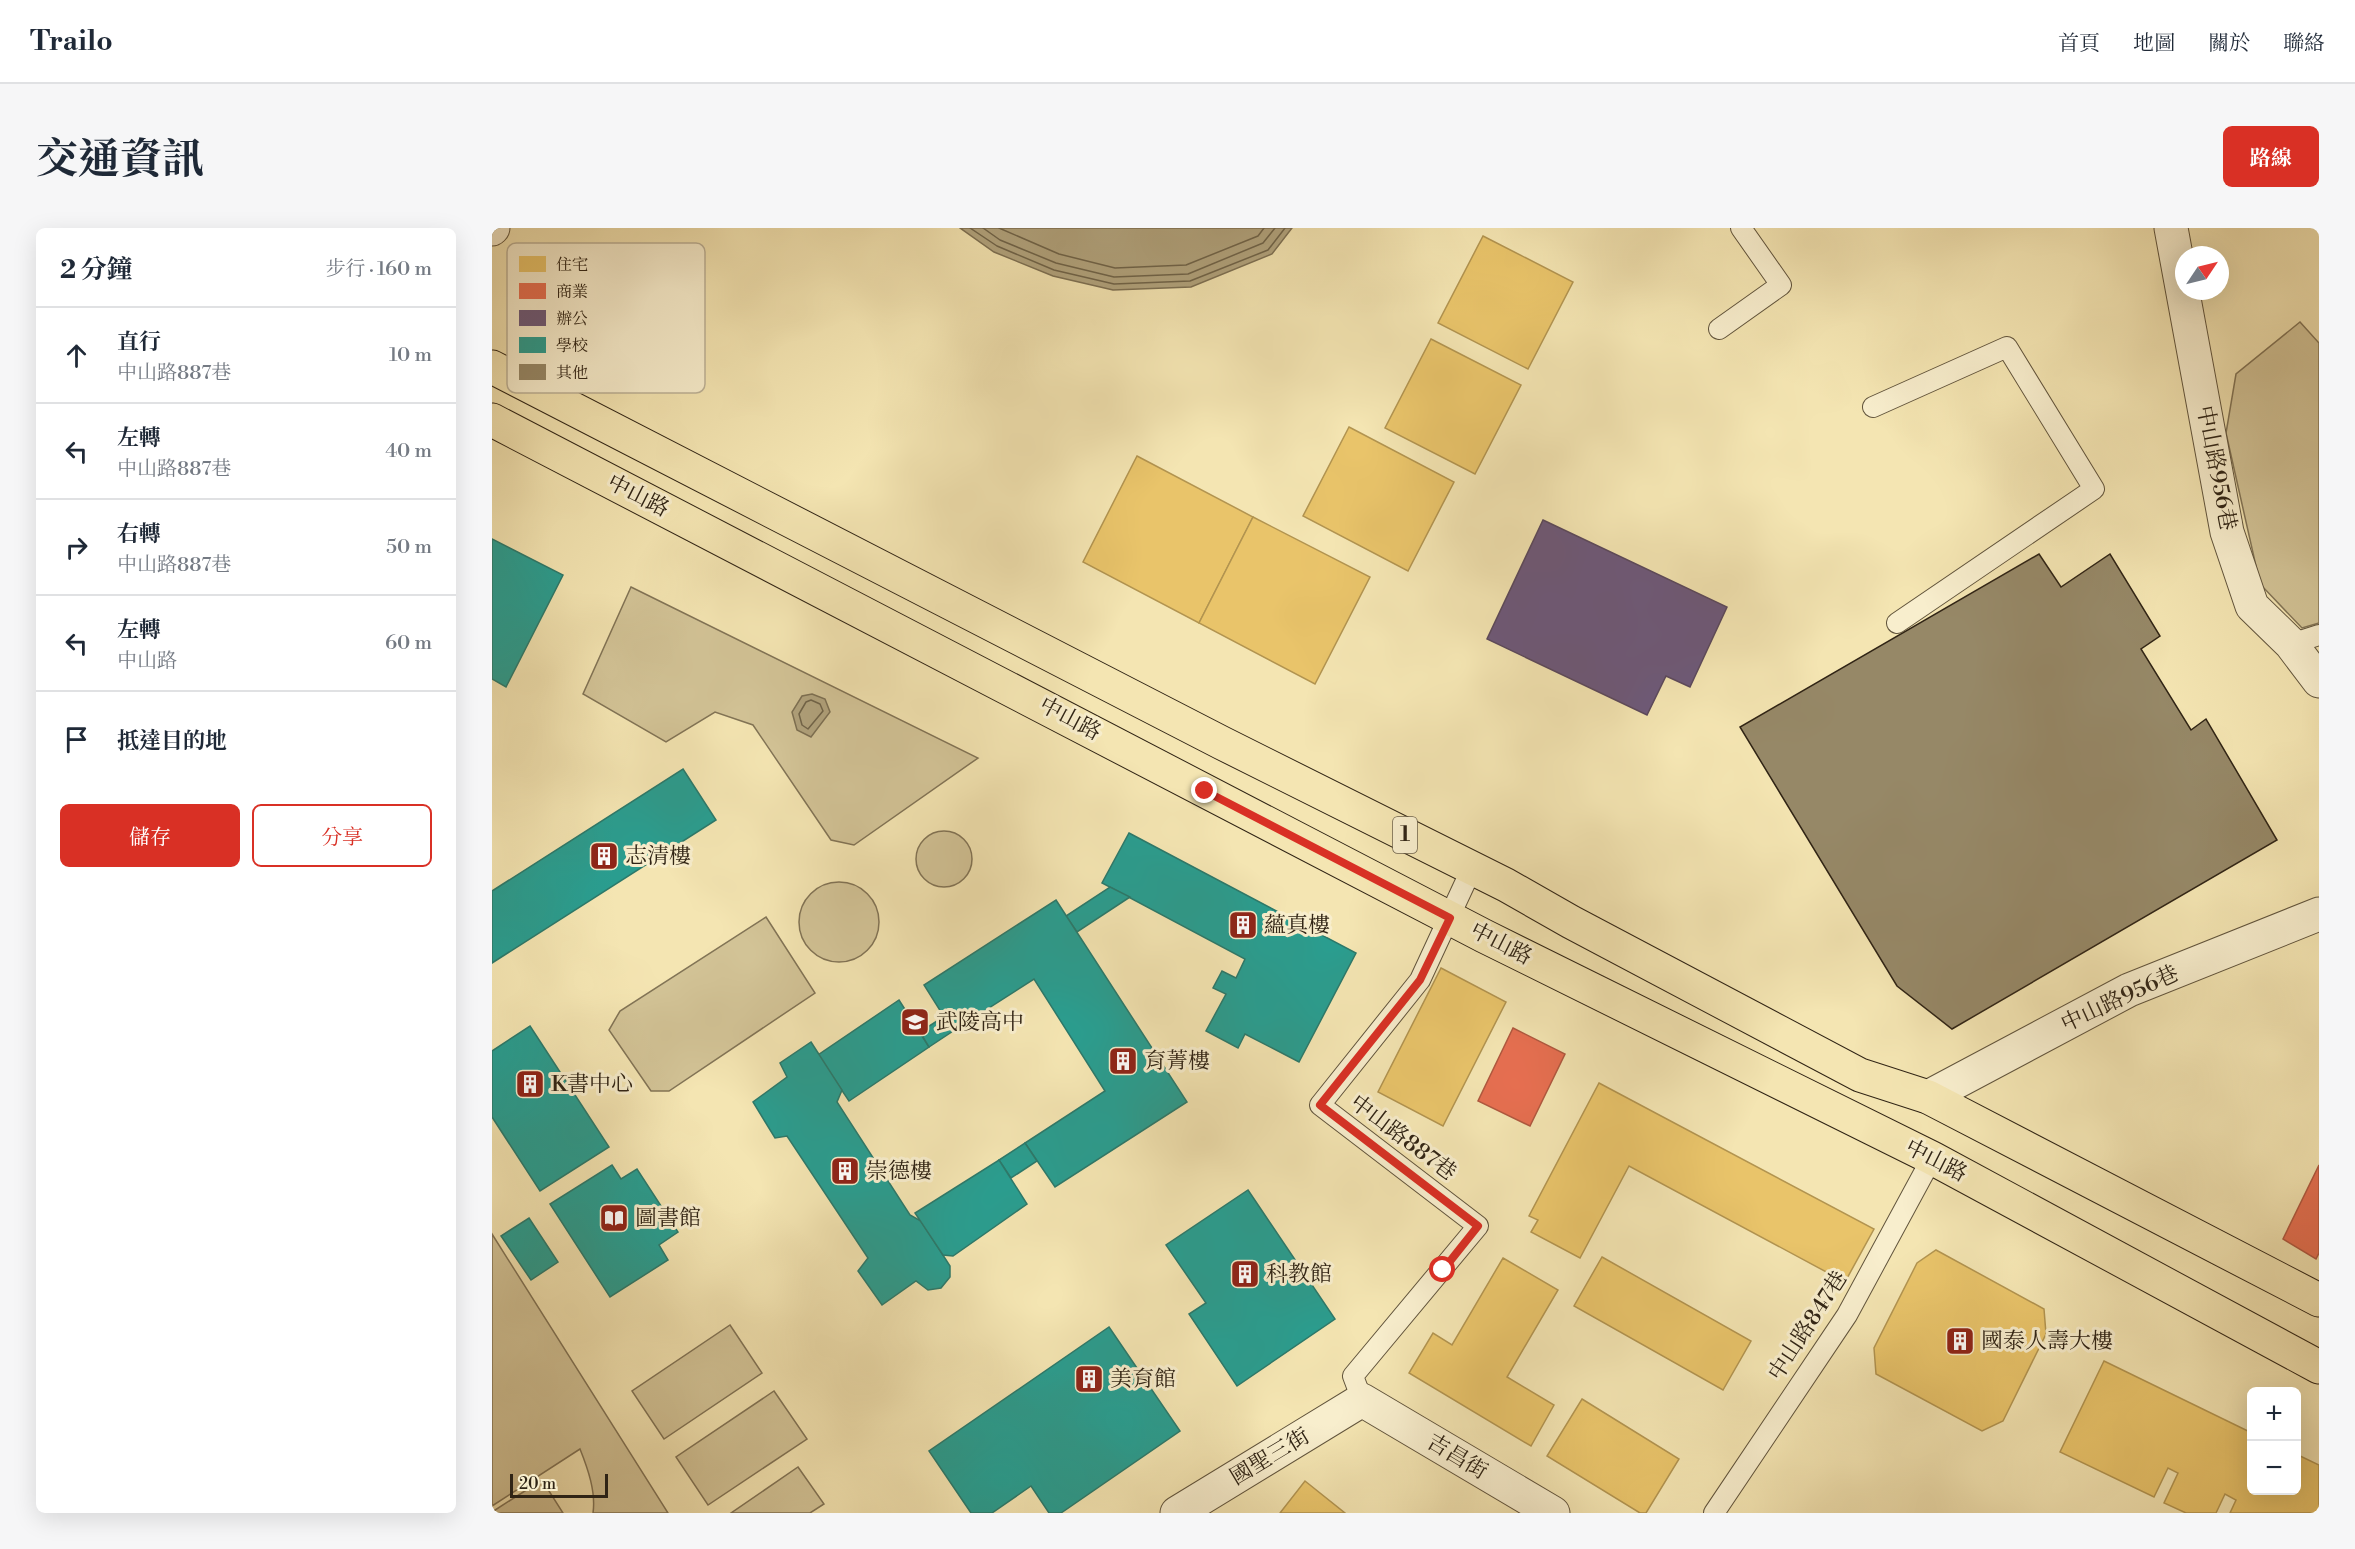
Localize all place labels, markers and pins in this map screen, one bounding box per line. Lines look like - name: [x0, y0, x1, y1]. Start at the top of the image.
- building icon: 志清樓: [588, 840, 620, 872]
- place label: 志清樓: [625, 843, 691, 870]
- building icon: 蘊真樓: [1227, 909, 1259, 941]
- place label: 蘊真樓: [1264, 912, 1330, 939]
- school or university icon: 武陵高中: [899, 1006, 931, 1038]
- place label: 武陵高中: [936, 1009, 1024, 1036]
- building icon: 育菁樓: [1107, 1045, 1139, 1077]
- place label: 育菁樓: [1144, 1048, 1210, 1075]
- building icon: K書中心: [514, 1068, 546, 1100]
- place label: K書中心: [551, 1071, 633, 1098]
- building icon: 崇德樓: [829, 1155, 861, 1187]
- place label: 崇德樓: [866, 1158, 932, 1185]
- library icon: 圖書館: [598, 1202, 630, 1234]
- place label: 圖書館: [635, 1205, 701, 1232]
- building icon: 科教館: [1229, 1258, 1261, 1290]
- place label: 科教館: [1266, 1261, 1332, 1288]
- building icon: 國泰人壽大樓: [1944, 1325, 1976, 1357]
- place label: 國泰人壽大樓: [1981, 1328, 2113, 1355]
- building icon: 美育館: [1073, 1363, 1105, 1395]
- place label: 美育館: [1110, 1366, 1176, 1393]

